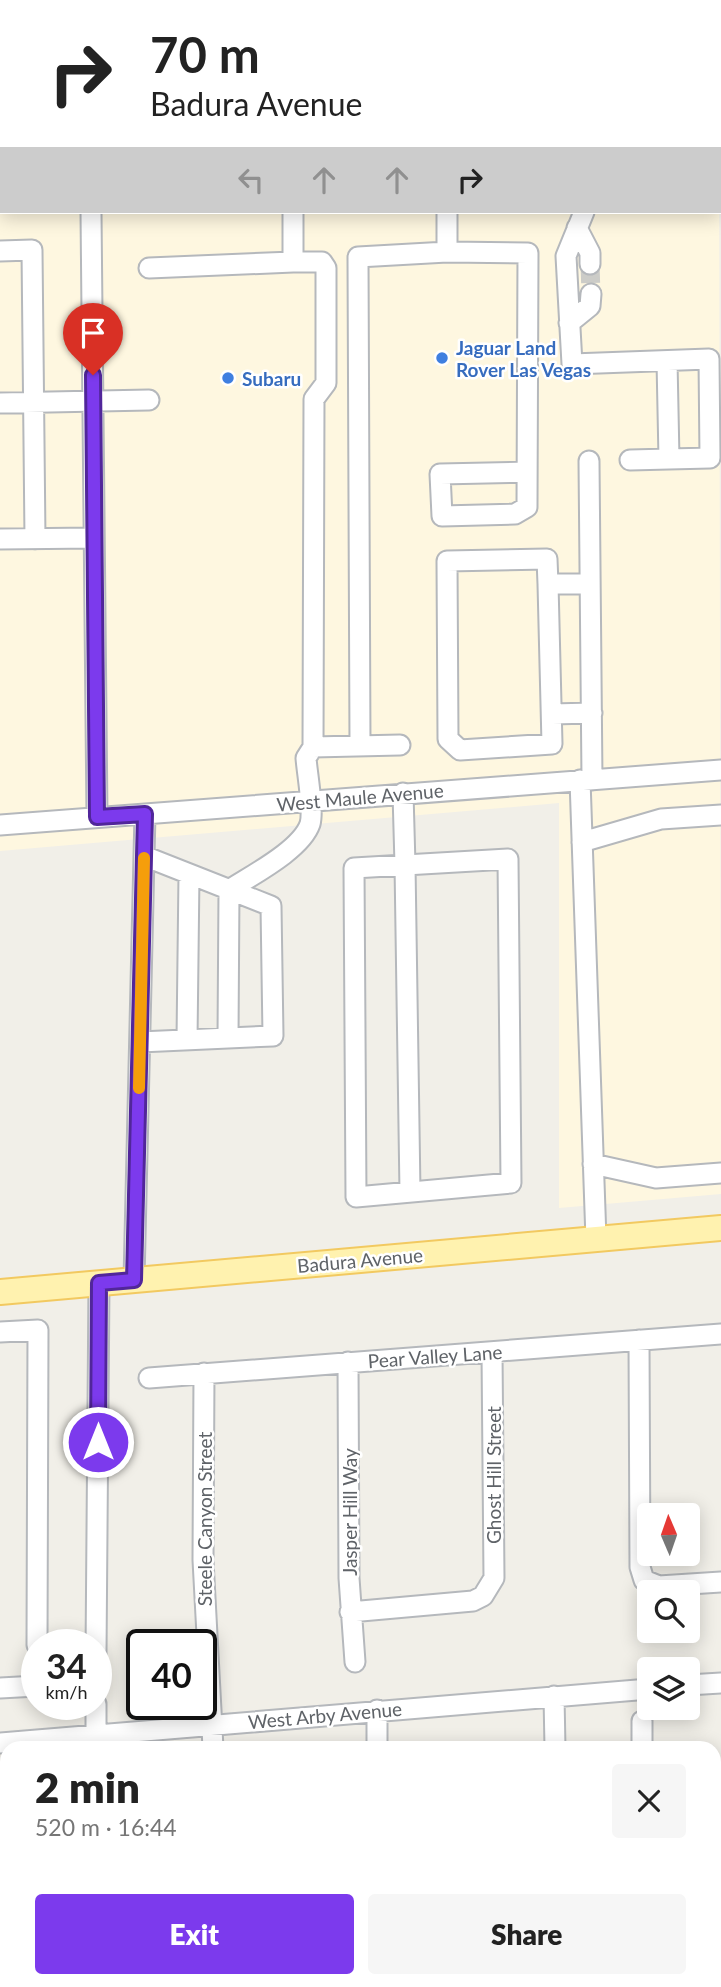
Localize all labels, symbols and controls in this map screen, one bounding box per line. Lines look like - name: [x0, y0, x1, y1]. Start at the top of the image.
- text: 70 m: [150, 25, 260, 83]
- icon: right: [35, 28, 126, 119]
- text: Badura Avenue: [150, 84, 362, 123]
- icon: left: [232, 161, 270, 199]
- icon: ahead: [305, 161, 343, 199]
- icon: ahead: [378, 161, 416, 199]
- icon: right: [451, 161, 489, 199]
- pin: [63, 303, 123, 375]
- icon: arrive: [74, 314, 112, 352]
- place label: Jaguar Land Rover Las Vegas: [456, 336, 591, 381]
- marker: Jaguar Land Rover Las Vegas: [434, 350, 450, 366]
- place label: Subaru: [242, 367, 301, 390]
- marker: Subaru: [220, 370, 236, 386]
- street label: West Maule Avenue: [276, 778, 444, 816]
- street label: Badura Avenue: [296, 1243, 424, 1277]
- street label: Pear Valley Lane: [367, 1340, 503, 1372]
- position arrow: [61, 1405, 135, 1479]
- street label: Ghost Hill Street: [482, 1406, 505, 1544]
- street label: Steele Canyon Street: [193, 1432, 216, 1606]
- street label: Jasper Hill Way: [338, 1448, 361, 1576]
- north arrow: [637, 1503, 700, 1566]
- map controls: [637, 1503, 700, 1720]
- button: search: [637, 1580, 700, 1643]
- speed limit sign: 40: [126, 1629, 217, 1720]
- text: 34: [46, 1644, 87, 1686]
- button: layers: [637, 1657, 700, 1720]
- text: km/h: [45, 1681, 88, 1703]
- street label: West Arby Avenue: [247, 1697, 403, 1733]
- text: 2 min: [35, 1762, 140, 1812]
- button: close: [612, 1764, 686, 1838]
- text: 520 m · 16:44: [35, 1813, 177, 1841]
- button: Exit: [35, 1894, 354, 1974]
- button: Share: [368, 1894, 686, 1974]

